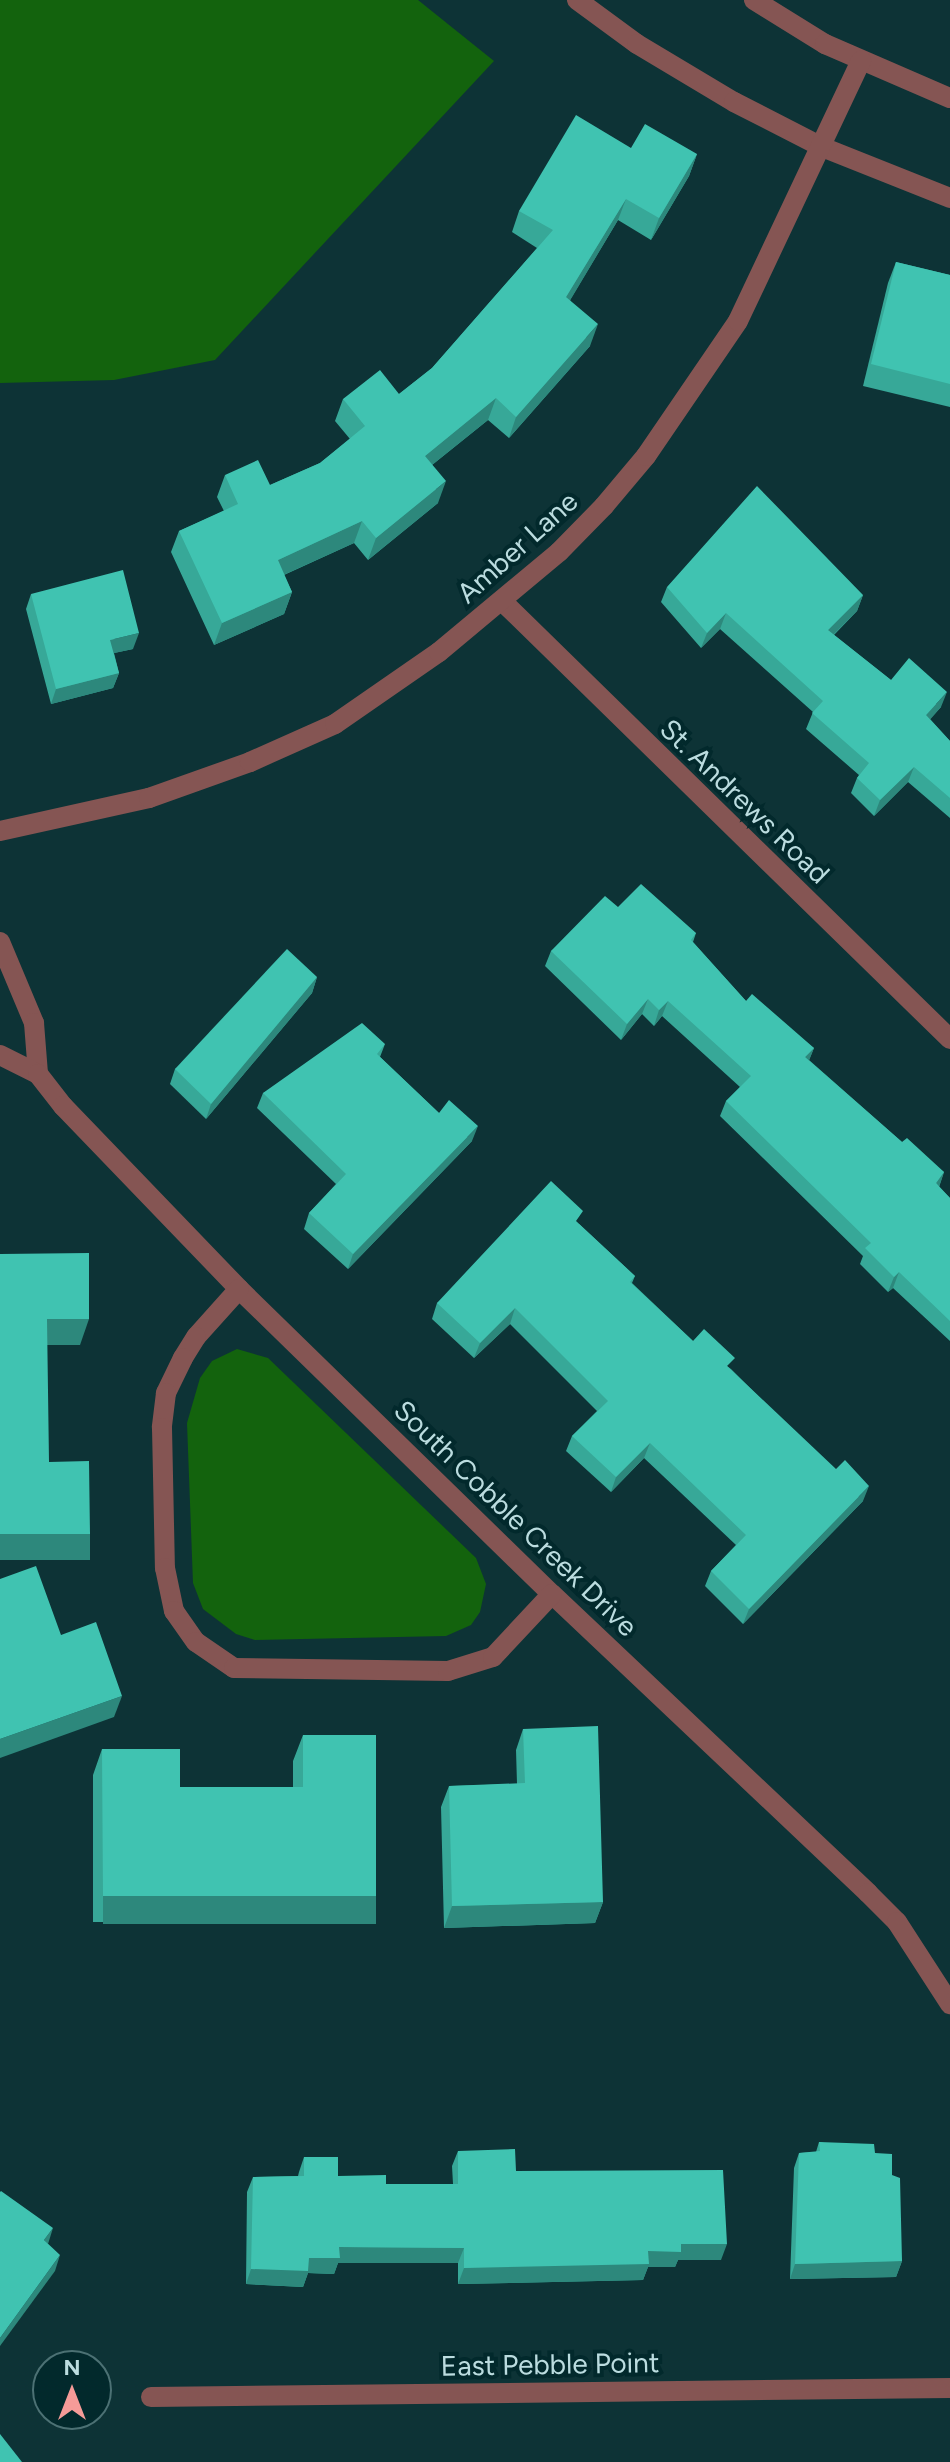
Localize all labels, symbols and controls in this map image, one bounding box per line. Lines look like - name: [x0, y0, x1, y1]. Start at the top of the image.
- street label: Amber Lane: [450, 484, 584, 610]
- street label: St. Andrews Road: [653, 712, 837, 890]
- street label: South Cobble Creek Drive: [387, 1393, 645, 1643]
- street label: East Pebble Point: [440, 2345, 660, 2383]
- north arrow: [32, 2350, 112, 2430]
- text: N: [63, 2354, 81, 2381]

